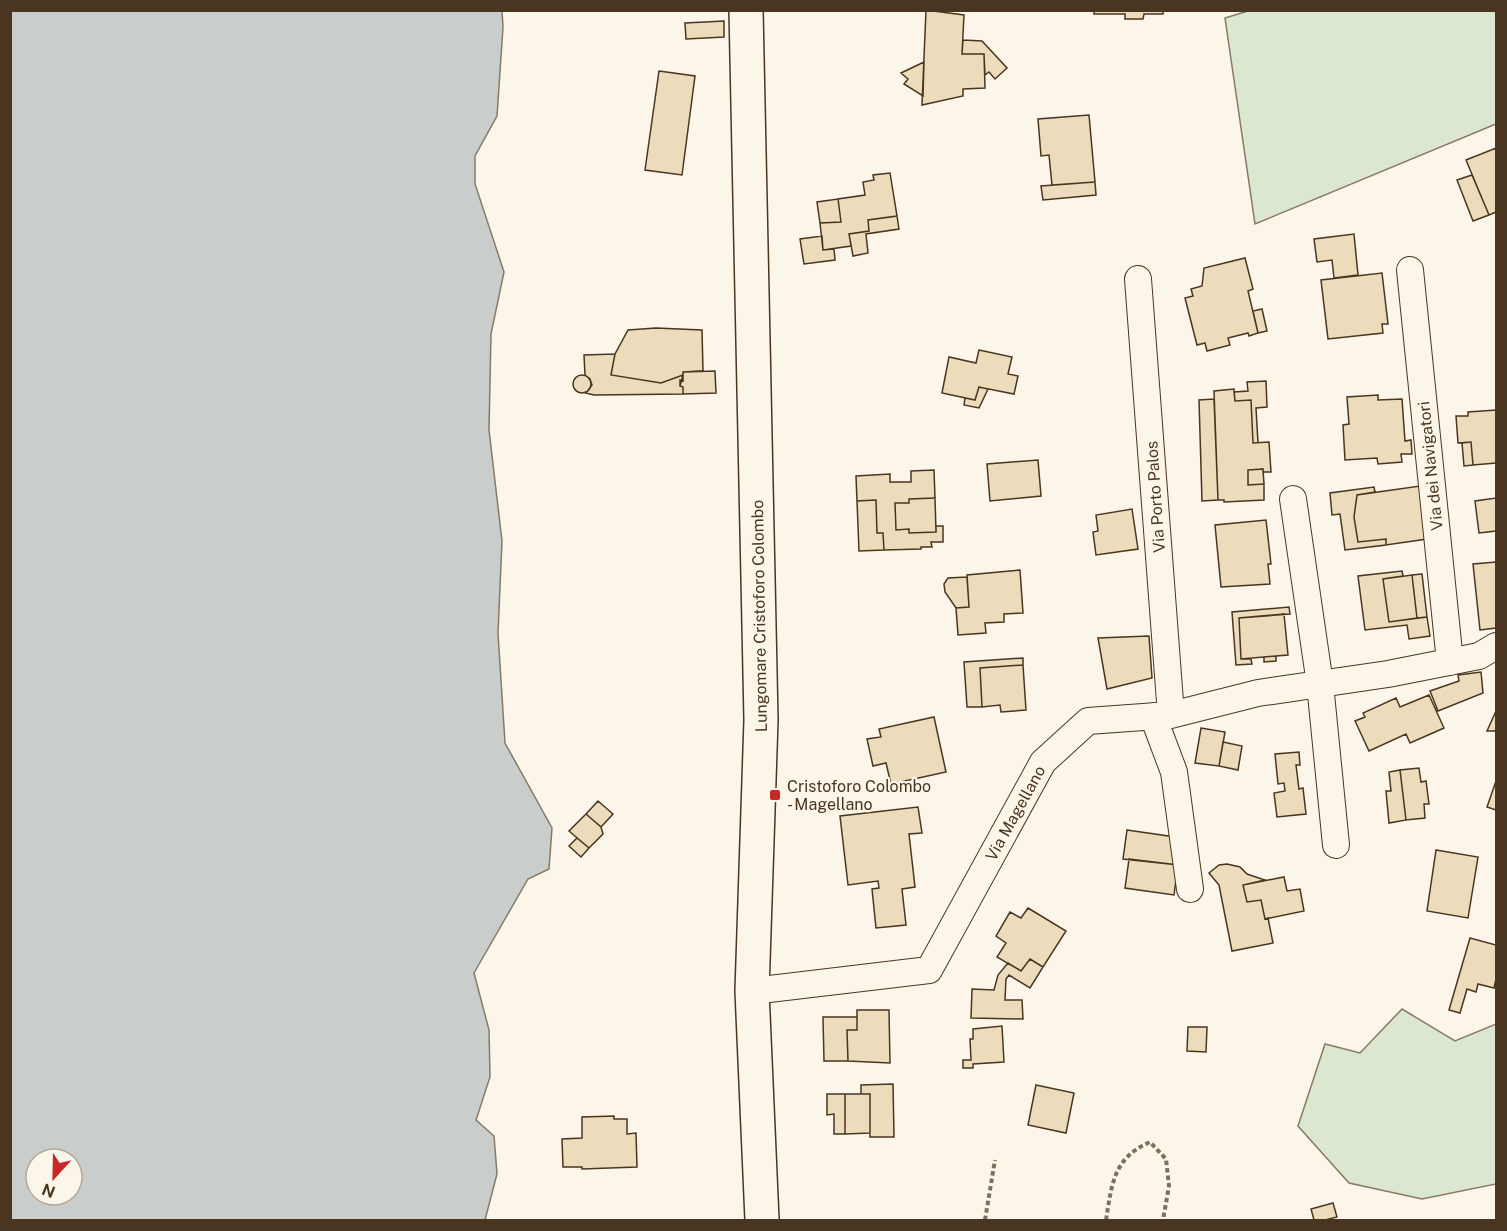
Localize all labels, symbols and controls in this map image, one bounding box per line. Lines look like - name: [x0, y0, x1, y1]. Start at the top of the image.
- street label: Via dei Navigatori: [1414, 400, 1447, 531]
- street label: Via Porto Palos: [1142, 441, 1169, 553]
- street label: Lungomare Cristoforo Colombo: [748, 500, 771, 732]
- street label: Via Magellano: [982, 762, 1049, 864]
- place label: Cristoforo Colombo - Magellano: [787, 777, 931, 814]
- marker: Cristoforo Colombo - Magellano: [768, 788, 782, 802]
- north arrow: [24, 1147, 84, 1207]
- text: N: [39, 1179, 58, 1202]

